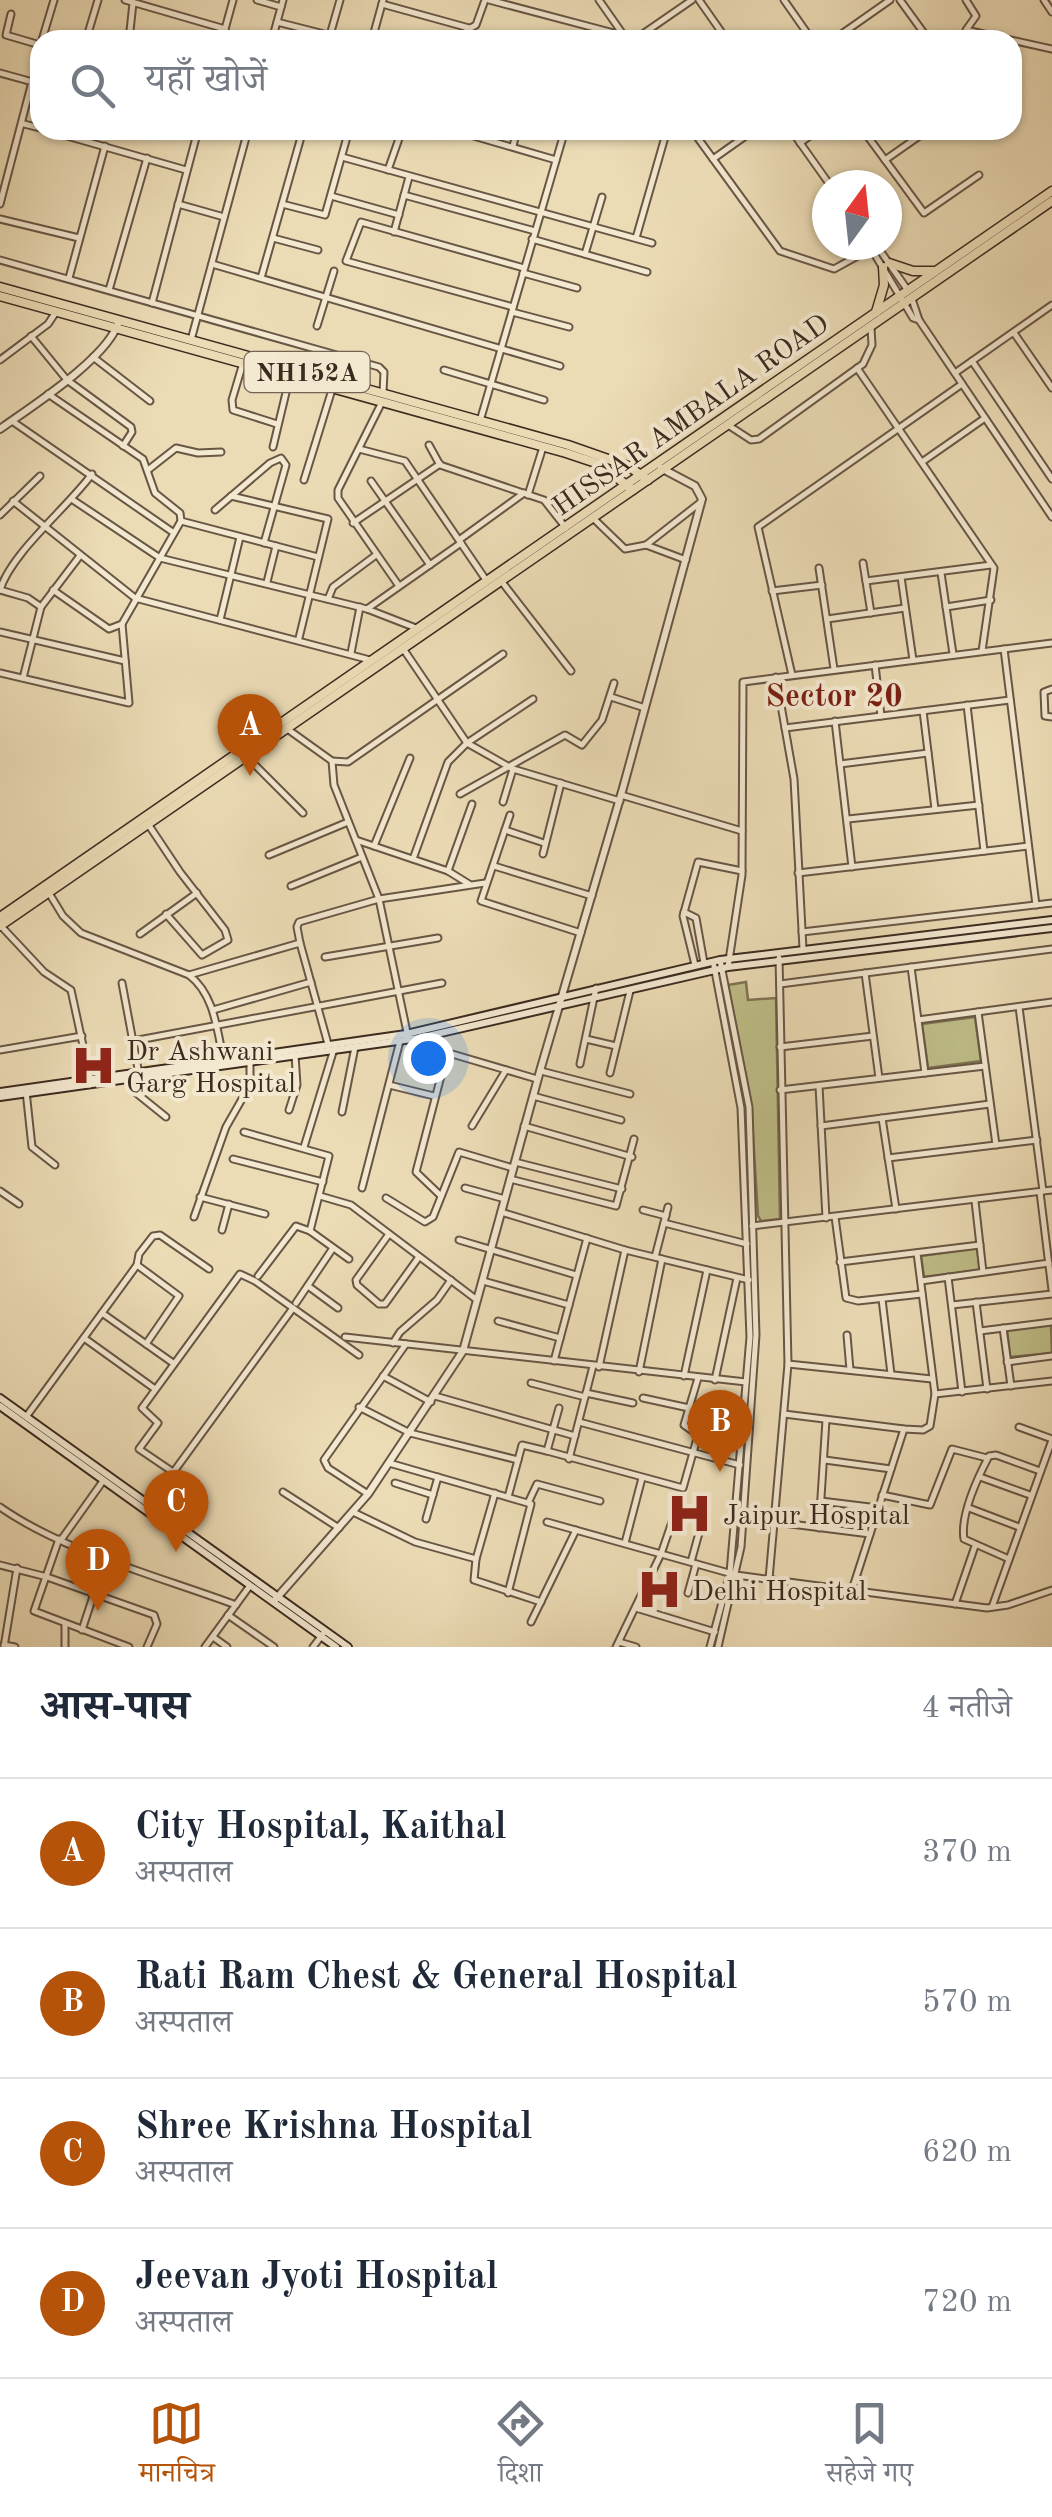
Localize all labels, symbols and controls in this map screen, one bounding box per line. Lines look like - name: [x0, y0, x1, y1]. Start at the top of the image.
- search box: [30, 30, 1022, 140]
- icon: search: [65, 58, 120, 113]
- text: यहाँ खोजें: [145, 62, 267, 100]
- north arrow: [812, 170, 902, 260]
- street label: HISSAR AMBALA ROAD: [548, 310, 835, 523]
- road number: NH152A: [244, 352, 370, 392]
- district label: Sector 20: [765, 682, 903, 714]
- pin: A: [218, 694, 282, 776]
- your location: [403, 1033, 454, 1084]
- place label: Dr Ashwani Garg Hospital: [126, 1039, 296, 1099]
- hospital icon: Dr Ashwani Garg Hospital: [69, 1042, 117, 1090]
- pin: B: [688, 1390, 752, 1472]
- pin: C: [144, 1470, 208, 1552]
- hospital icon: Jaipur Hospital: [666, 1490, 714, 1538]
- place label: Jaipur Hospital: [723, 1503, 910, 1531]
- pin: D: [66, 1528, 130, 1611]
- hospital icon: Delhi Hospital: [635, 1566, 683, 1614]
- place label: Delhi Hospital: [692, 1579, 866, 1607]
- text: आस-पास: [40, 1687, 189, 1729]
- text: 4 नतीजे: [922, 1693, 1012, 1725]
- text: City Hospital, Kaithal: [135, 1809, 507, 1847]
- text: A: [60, 1837, 85, 1869]
- text: 370 m: [922, 1837, 1012, 1869]
- text: अस्पताल: [135, 1858, 232, 1890]
- text: Rati Ram Chest & General Hospital: [135, 1959, 738, 1997]
- text: B: [61, 1987, 84, 2019]
- text: 570 m: [922, 1987, 1012, 2019]
- text: अस्पताल: [135, 2008, 232, 2040]
- text: Shree Krishna Hospital: [135, 2109, 532, 2147]
- text: C: [62, 2137, 83, 2169]
- text: 620 m: [922, 2137, 1012, 2169]
- text: अस्पताल: [135, 2158, 232, 2190]
- text: Jeevan Jyoti Hospital: [135, 2259, 498, 2297]
- text: D: [60, 2287, 85, 2319]
- text: 720 m: [922, 2287, 1012, 2319]
- text: अस्पताल: [135, 2308, 232, 2340]
- tab: मानचित्र: [139, 2396, 215, 2500]
- tab: दिशा: [493, 2396, 548, 2500]
- tab: सहेजे गए: [826, 2396, 913, 2500]

